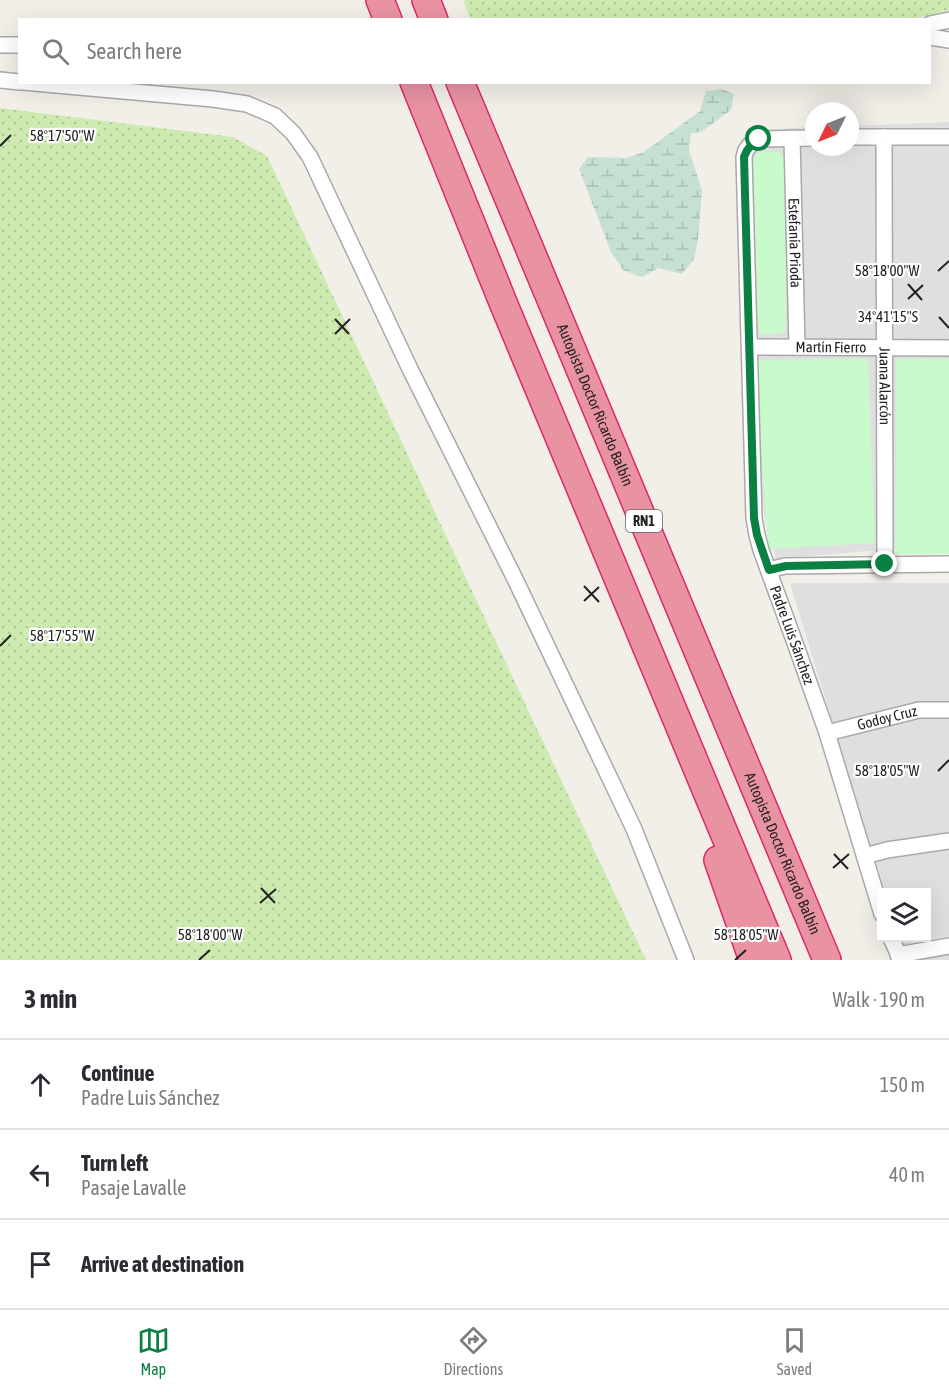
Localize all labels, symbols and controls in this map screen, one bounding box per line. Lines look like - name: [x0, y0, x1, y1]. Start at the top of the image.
- search box: [18, 18, 931, 84]
- icon: search: [39, 35, 72, 68]
- text: Search here: [87, 38, 182, 64]
- north arrow: [805, 102, 859, 156]
- route start: [745, 125, 771, 151]
- text: 58°17'50"W: [30, 127, 94, 144]
- street label: Estefanía Prioda: [785, 198, 805, 288]
- text: 58°18'00"W: [855, 262, 919, 279]
- text: 34°41'15"S: [858, 308, 918, 325]
- street label: Autopista Doctor Ricardo Balbín: [554, 321, 637, 488]
- street label: Martín Fierro: [796, 338, 866, 356]
- street label: Juana Alarcón: [876, 347, 894, 425]
- road number: RN1: [626, 510, 662, 532]
- route end: [871, 550, 897, 576]
- street label: Padre Luis Sánchez: [767, 583, 818, 687]
- text: 58°17'55"W: [30, 627, 94, 644]
- street label: Godoy Cruz: [855, 702, 919, 733]
- text: 58°18'05"W: [855, 762, 919, 779]
- street label: Autopista Doctor Ricardo Balbín: [741, 770, 824, 937]
- map controls: [877, 888, 931, 942]
- button: layers: [877, 888, 931, 942]
- text: 58°18'00"W: [178, 926, 242, 943]
- text: 58°18'05"W: [714, 926, 778, 943]
- text: 3 min: [24, 984, 77, 1014]
- text: Walk · 190 m: [833, 988, 925, 1011]
- text: Continue: [81, 1060, 155, 1086]
- icon: ahead: [24, 1068, 57, 1101]
- text: 150 m: [880, 1073, 925, 1096]
- text: Padre Luis Sánchez: [81, 1086, 219, 1109]
- text: Turn left: [81, 1150, 148, 1176]
- icon: left: [24, 1158, 57, 1191]
- text: 40 m: [889, 1163, 925, 1186]
- text: Pasaje Lavalle: [81, 1176, 186, 1199]
- icon: arrive: [24, 1248, 57, 1281]
- text: Arrive at destination: [81, 1251, 244, 1277]
- tab: Map: [137, 1324, 170, 1378]
- tab: Directions: [443, 1324, 503, 1378]
- tab: Saved: [777, 1324, 812, 1378]

